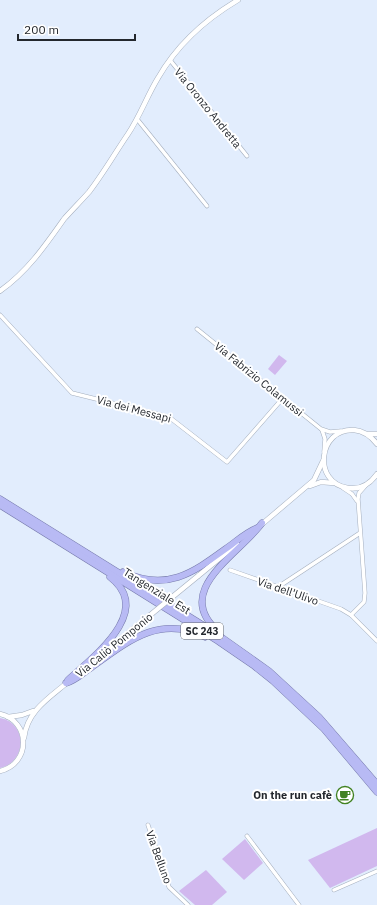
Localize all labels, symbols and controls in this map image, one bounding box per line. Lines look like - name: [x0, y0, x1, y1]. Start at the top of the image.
- scale bar: [18, 16, 135, 42]
- text: 200 m: [24, 22, 59, 37]
- street label: Via Oronzo Andretta: [171, 65, 245, 151]
- street label: Via Fabrizio Colamussi: [212, 339, 306, 419]
- street label: Via dei Messapi: [95, 392, 173, 426]
- street label: Tangenziale Est: [121, 565, 193, 617]
- street label: Via dell'Ulivo: [256, 574, 320, 608]
- street label: Via Caliò Pomponio: [73, 610, 155, 680]
- road number: SC 243: [181, 623, 223, 639]
- cafe icon: On the run cafè: [335, 785, 355, 805]
- place label: On the run cafè: [253, 788, 332, 802]
- street label: Via Belluno: [143, 828, 175, 886]

